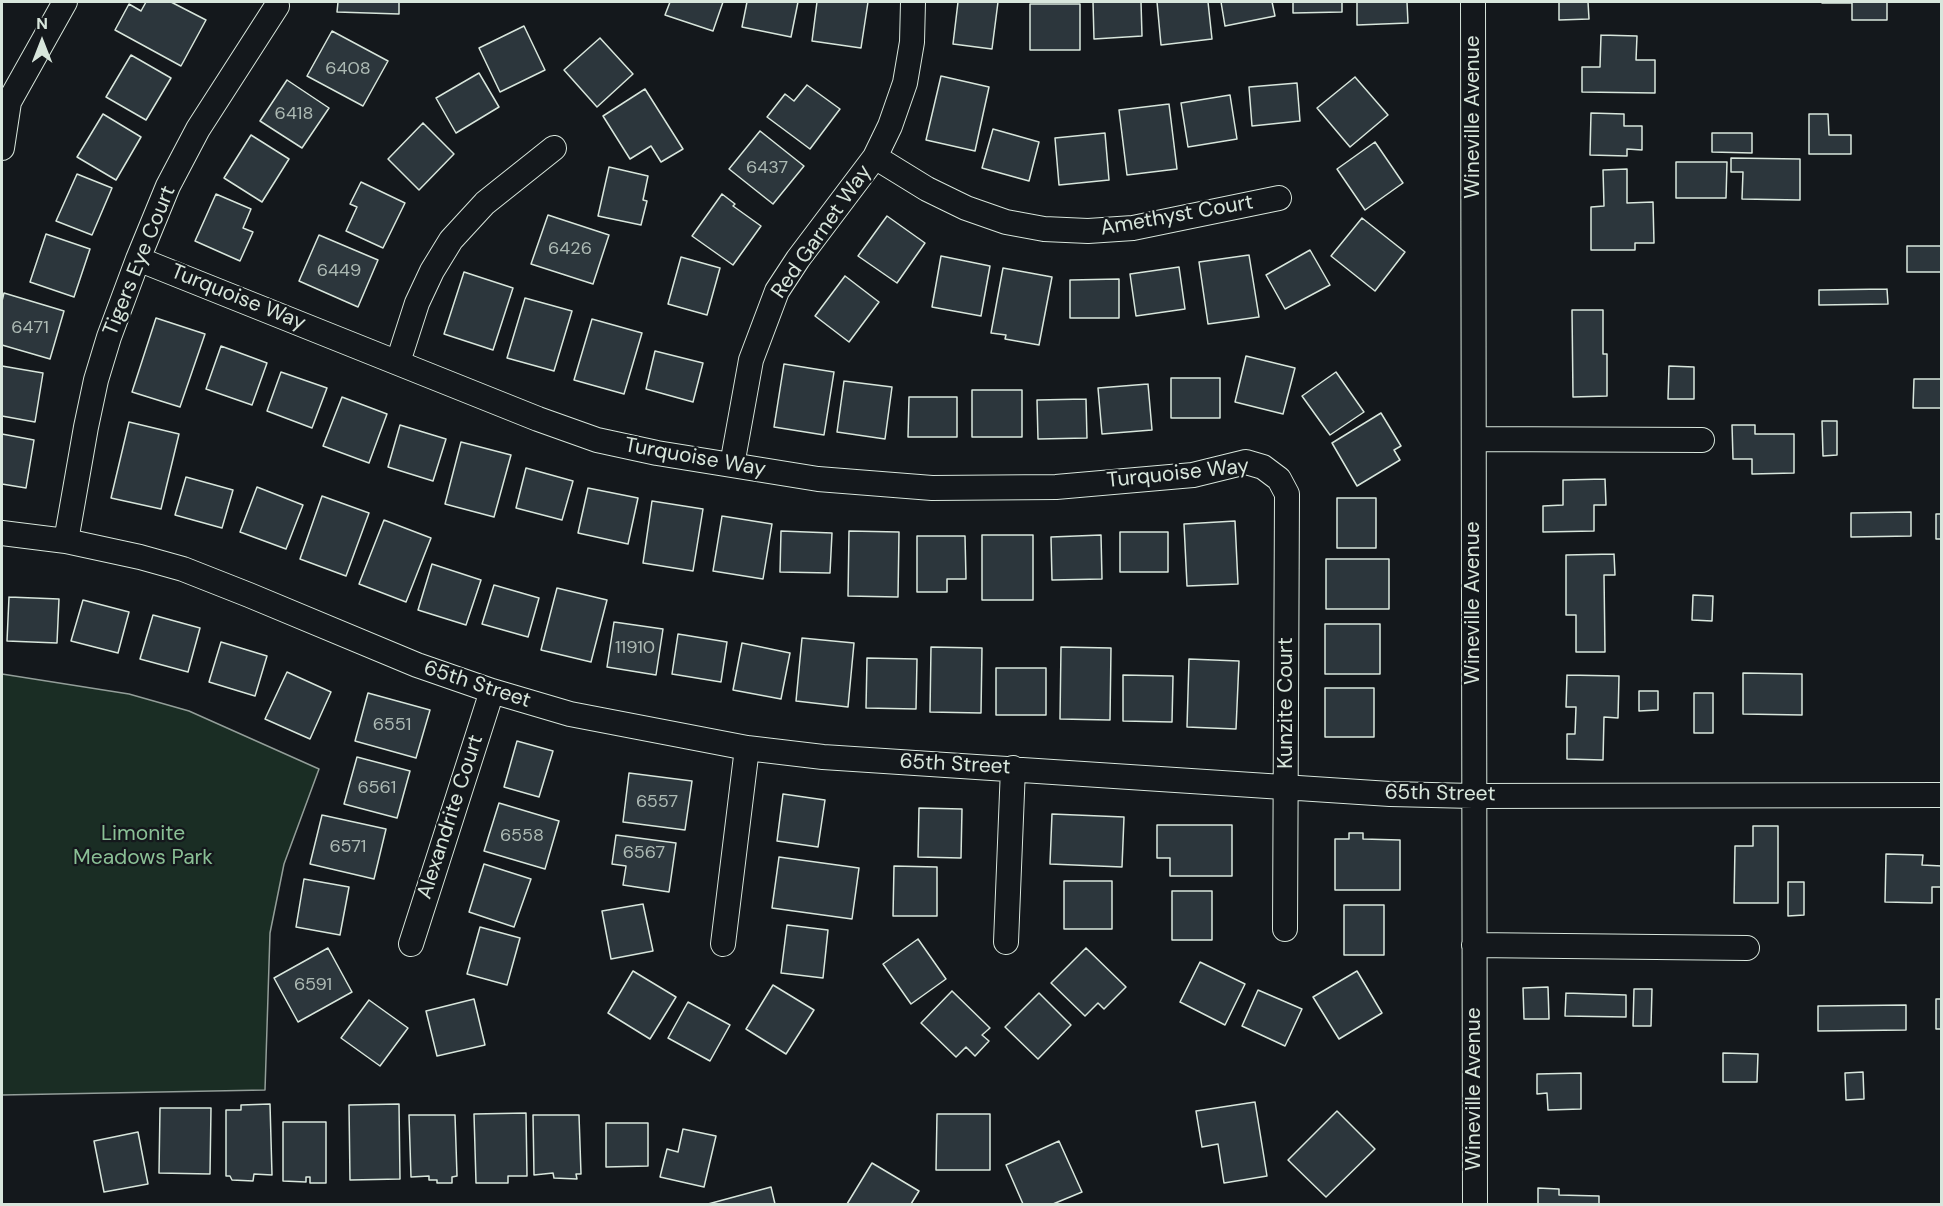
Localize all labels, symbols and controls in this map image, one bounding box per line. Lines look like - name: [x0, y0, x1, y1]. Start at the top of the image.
- north arrow: [12, 12, 72, 72]
- text: N: [36, 13, 48, 34]
- street label: Wineville Avenue: [1460, 35, 1486, 199]
- house number: 6408: [325, 58, 371, 80]
- house number: 6418: [275, 103, 313, 125]
- house number: 6437: [746, 157, 788, 179]
- street label: Red Garnet Way: [767, 160, 877, 304]
- street label: Tigers Eye Court: [98, 182, 182, 340]
- street label: Amethyst Court: [1099, 190, 1255, 242]
- house number: 6426: [548, 238, 592, 260]
- street label: Turquoise Way: [167, 260, 309, 336]
- house number: 6449: [317, 260, 361, 282]
- house number: 6471: [11, 317, 49, 339]
- street label: Turquoise Way: [622, 433, 768, 483]
- street label: Turquoise Way: [1106, 454, 1250, 494]
- street label: Wineville Avenue: [1460, 521, 1486, 685]
- house number: 11910: [615, 637, 655, 659]
- street label: Kunzite Court: [1273, 637, 1299, 769]
- street label: 65th Street: [420, 656, 534, 714]
- house number: 6551: [373, 714, 411, 736]
- street label: Alexandrite Court: [413, 732, 489, 902]
- street label: 65th Street: [899, 750, 1011, 780]
- house number: 6561: [358, 777, 396, 799]
- street label: 65th Street: [1384, 780, 1496, 808]
- house number: 6557: [636, 791, 678, 813]
- park label: Limonite Meadows Park: [73, 821, 213, 871]
- house number: 6558: [500, 825, 544, 847]
- house number: 6571: [330, 836, 366, 858]
- house number: 6567: [623, 842, 665, 864]
- house number: 6591: [294, 974, 332, 996]
- street label: Wineville Avenue: [1461, 1007, 1487, 1171]

